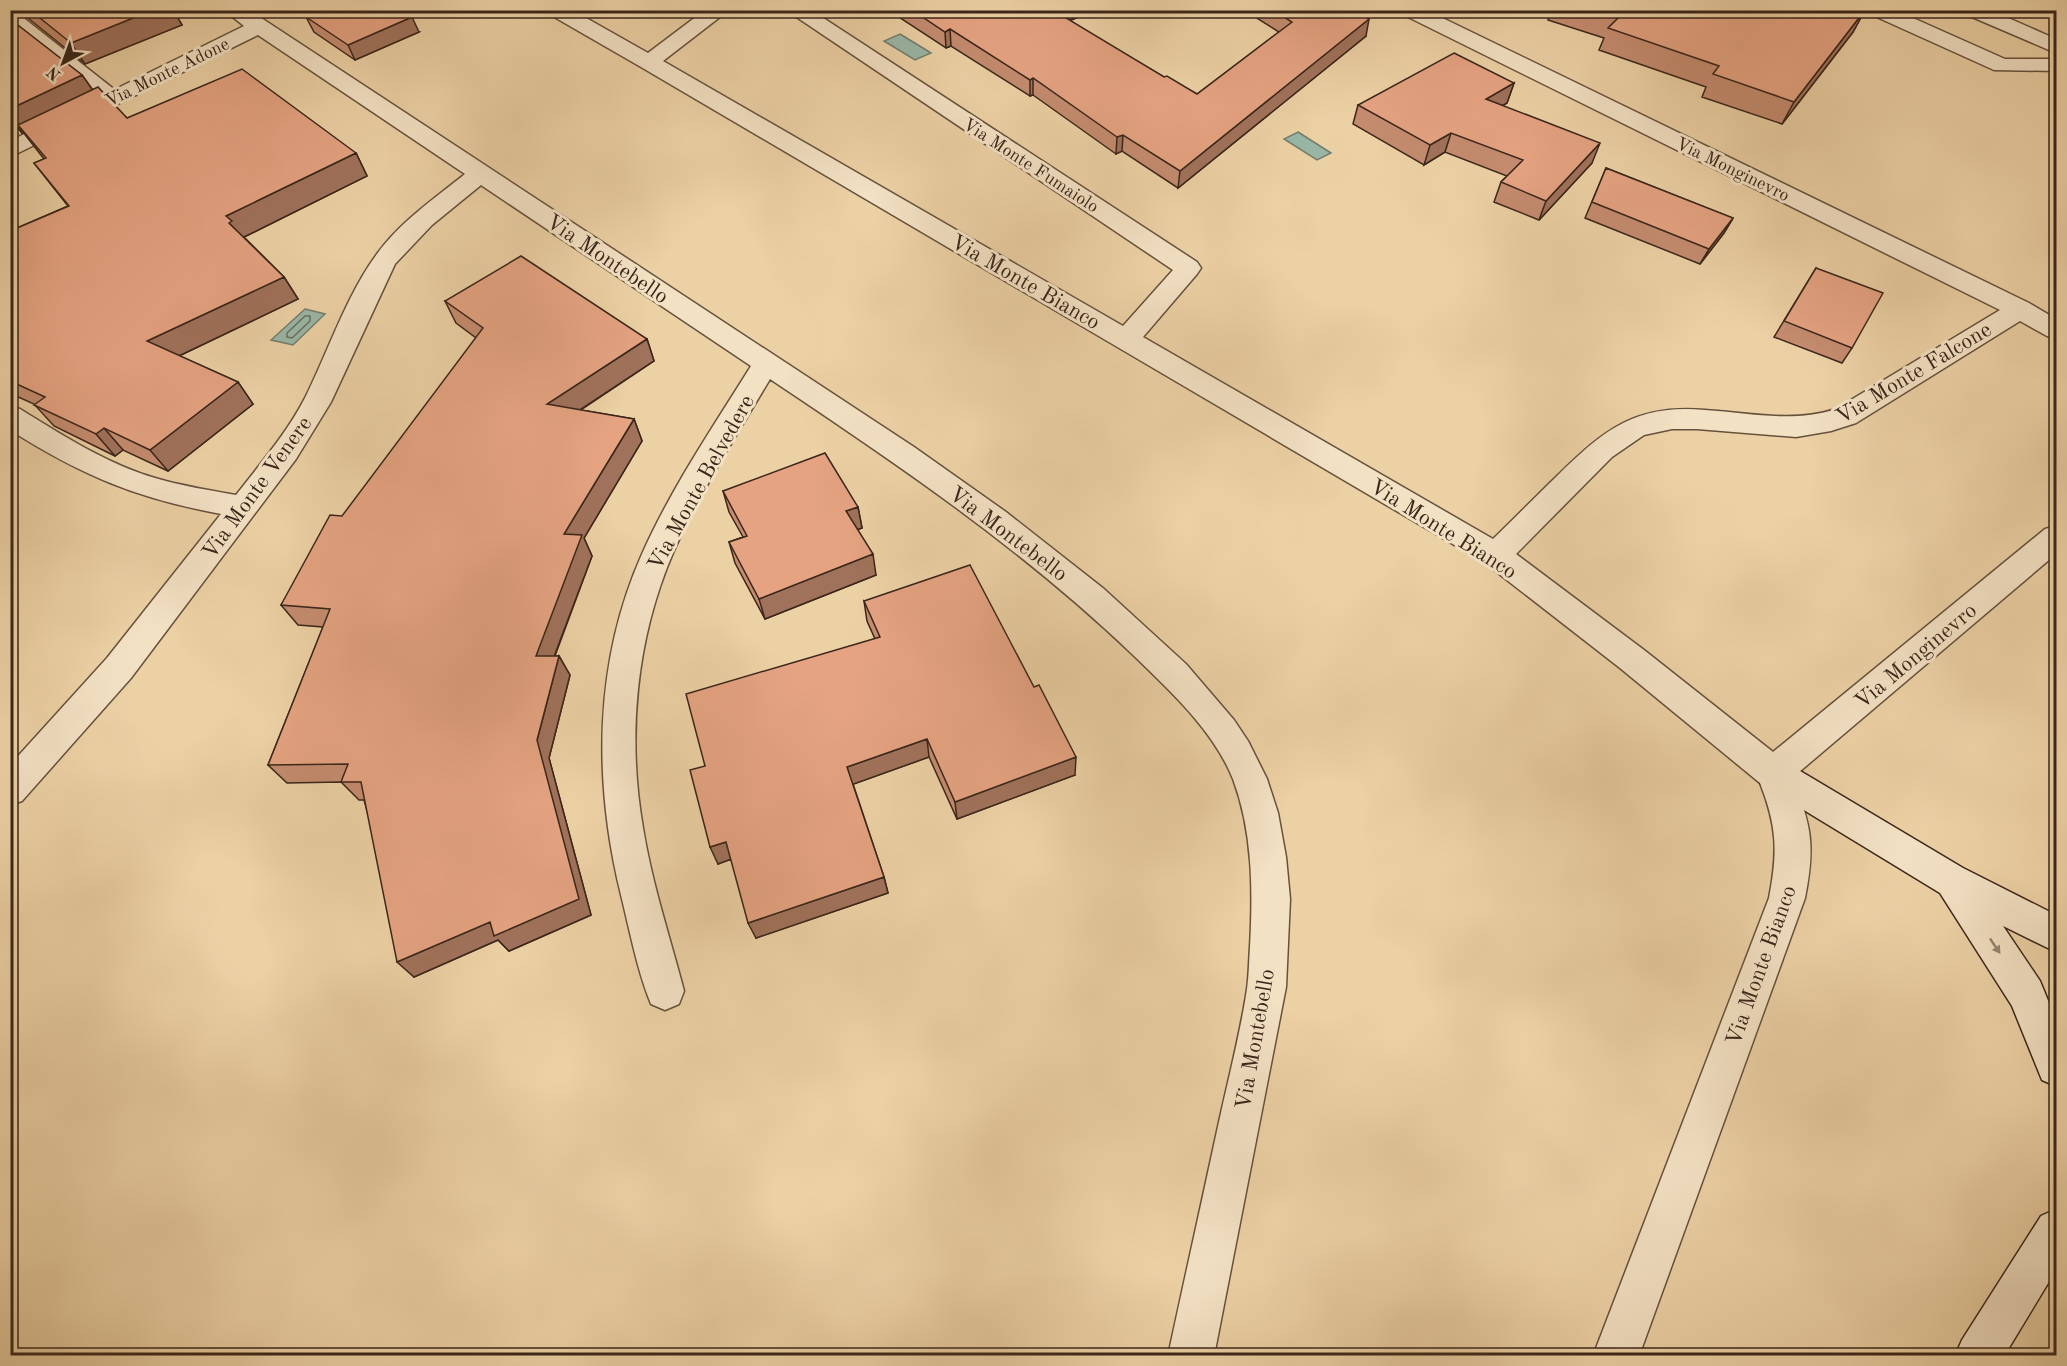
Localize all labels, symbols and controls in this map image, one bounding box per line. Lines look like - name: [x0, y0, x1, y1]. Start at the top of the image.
- north arrow: [33, 33, 93, 93]
- street label: Via Monte Adone: [103, 35, 232, 111]
- text: N: [44, 62, 64, 83]
- street label: Via Monte Fumaiolo: [959, 115, 1102, 216]
- street label: Via Monginevro: [1673, 135, 1792, 205]
- street label: Via Montebello: [542, 211, 672, 309]
- street label: Via Monte Bianco: [947, 231, 1103, 334]
- street label: Via Monte Falcone: [1833, 319, 1996, 429]
- street label: Via Monte Belvedere: [644, 392, 759, 574]
- street label: Via Monte Venere: [199, 413, 317, 564]
- street label: Via Monte Bianco: [1366, 476, 1520, 584]
- street label: Via Montebello: [944, 483, 1071, 586]
- street label: Via Monginevro: [1851, 599, 1981, 714]
- street label: Via Monte Bianco: [1723, 883, 1801, 1049]
- one-way arrow: [1990, 937, 2001, 954]
- street label: Via Montebello: [1233, 967, 1279, 1111]

